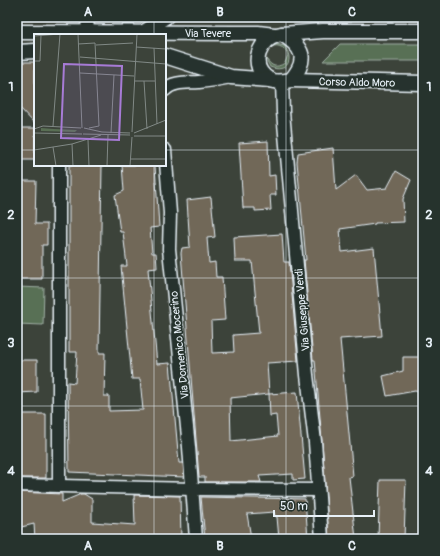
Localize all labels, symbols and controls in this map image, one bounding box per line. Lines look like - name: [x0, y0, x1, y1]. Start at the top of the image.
- text: A: [84, 4, 93, 20]
- text: B: [216, 4, 224, 20]
- text: C: [348, 4, 356, 20]
- street label: Via Tevere: [185, 27, 232, 40]
- inset map: [34, 34, 166, 166]
- street label: Corso Aldo Moro: [319, 75, 395, 90]
- text: 1: [8, 79, 14, 95]
- text: 1: [426, 79, 432, 95]
- text: 2: [7, 207, 15, 223]
- text: 2: [425, 207, 433, 223]
- street label: Via Giuseppe Verdi: [292, 268, 313, 352]
- street label: Via Domenico Mocerino: [167, 290, 192, 400]
- text: 3: [7, 335, 15, 351]
- text: 3: [425, 335, 433, 351]
- text: 4: [7, 463, 15, 479]
- text: 4: [425, 463, 433, 479]
- scale bar: [274, 492, 374, 518]
- text: 50 m: [280, 499, 308, 514]
- text: A: [84, 538, 93, 554]
- text: B: [216, 538, 224, 554]
- text: C: [348, 538, 356, 554]

